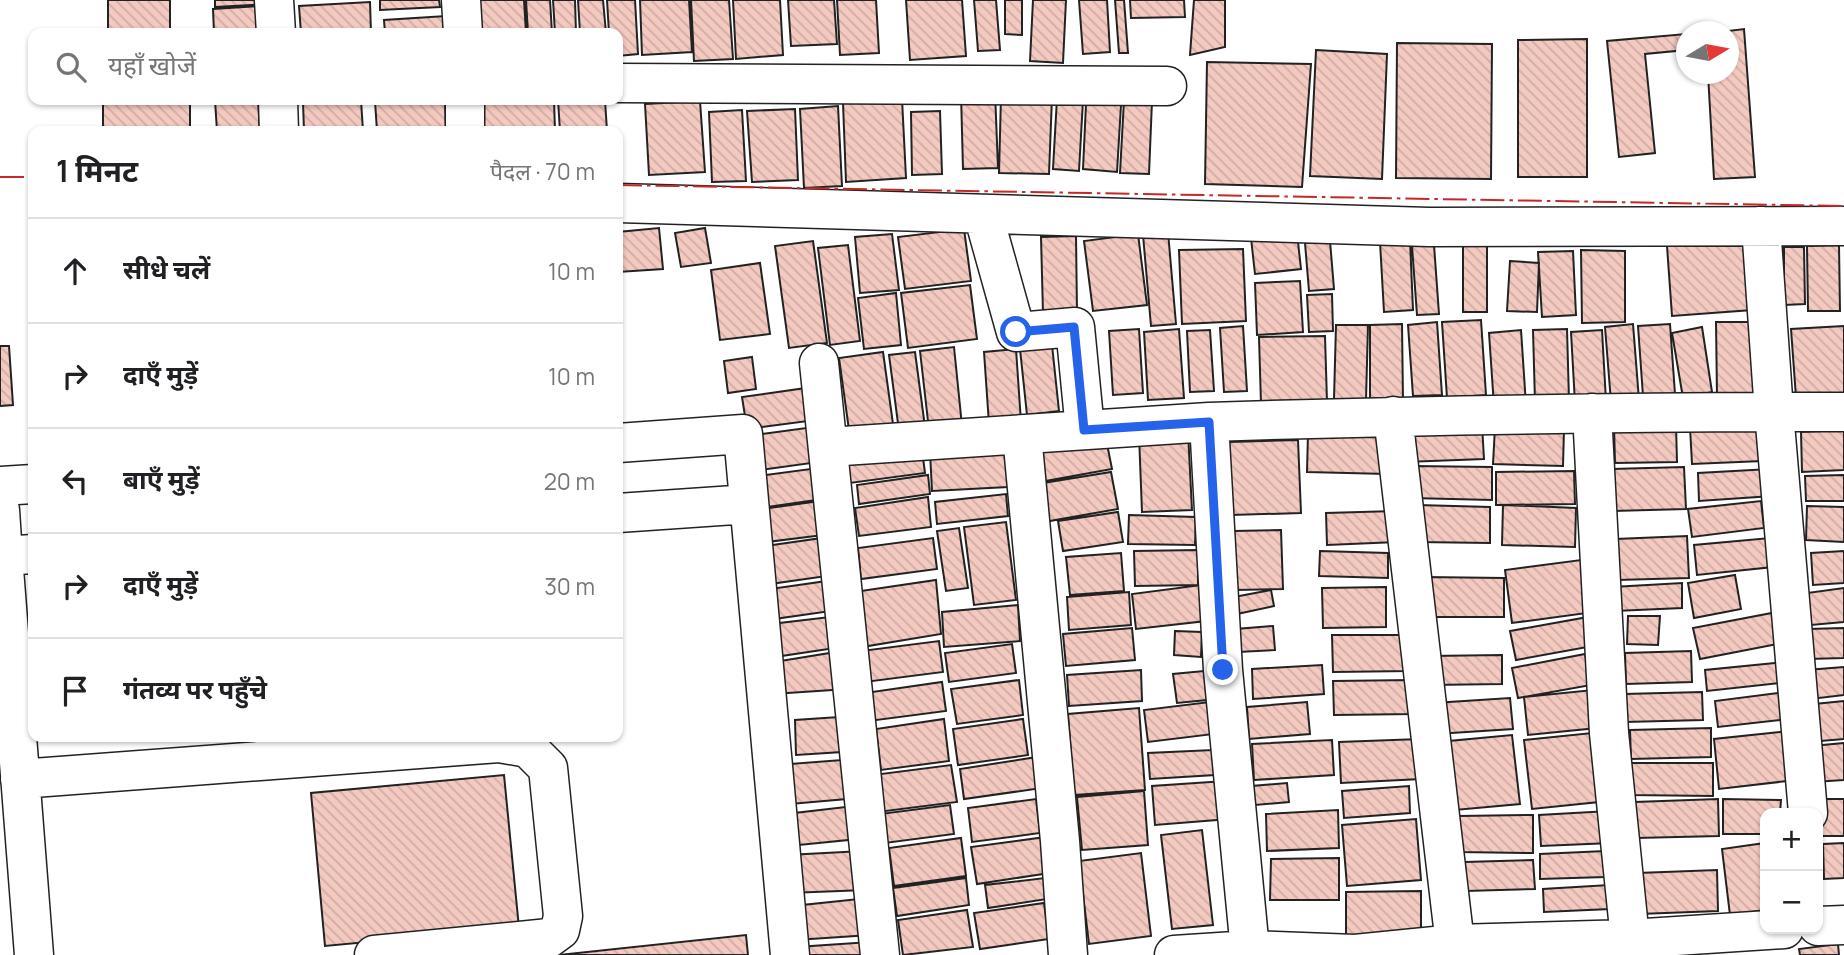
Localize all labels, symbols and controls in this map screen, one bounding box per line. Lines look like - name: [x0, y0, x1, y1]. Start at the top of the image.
- north arrow: [1676, 21, 1739, 84]
- search box: [28, 28, 623, 105]
- text: यहाँ खोजें: [108, 47, 196, 83]
- icon: search: [52, 48, 90, 86]
- text: 1 मिनट: [56, 150, 138, 191]
- text: पैदल · 70 m: [490, 155, 595, 187]
- text: सीधे चलें: [123, 251, 210, 287]
- icon: ahead: [56, 252, 94, 290]
- text: 10 m: [548, 255, 595, 287]
- route start: [1000, 316, 1031, 347]
- text: दाएँ मुड़ें: [123, 356, 198, 392]
- icon: right: [56, 357, 94, 395]
- text: 10 m: [548, 360, 595, 392]
- text: बाएँ मुड़ें: [123, 461, 200, 497]
- icon: left: [56, 462, 94, 500]
- text: 20 m: [544, 465, 595, 497]
- text: दाएँ मुड़ें: [123, 566, 198, 602]
- icon: right: [56, 567, 94, 605]
- text: 30 m: [544, 570, 595, 602]
- route end: [1207, 654, 1238, 685]
- text: गंतव्य पर पहुँचे: [123, 671, 267, 707]
- icon: arrive: [56, 672, 94, 710]
- map controls: [1760, 808, 1823, 934]
- button: +: [1760, 808, 1823, 871]
- button: −: [1760, 871, 1823, 934]

